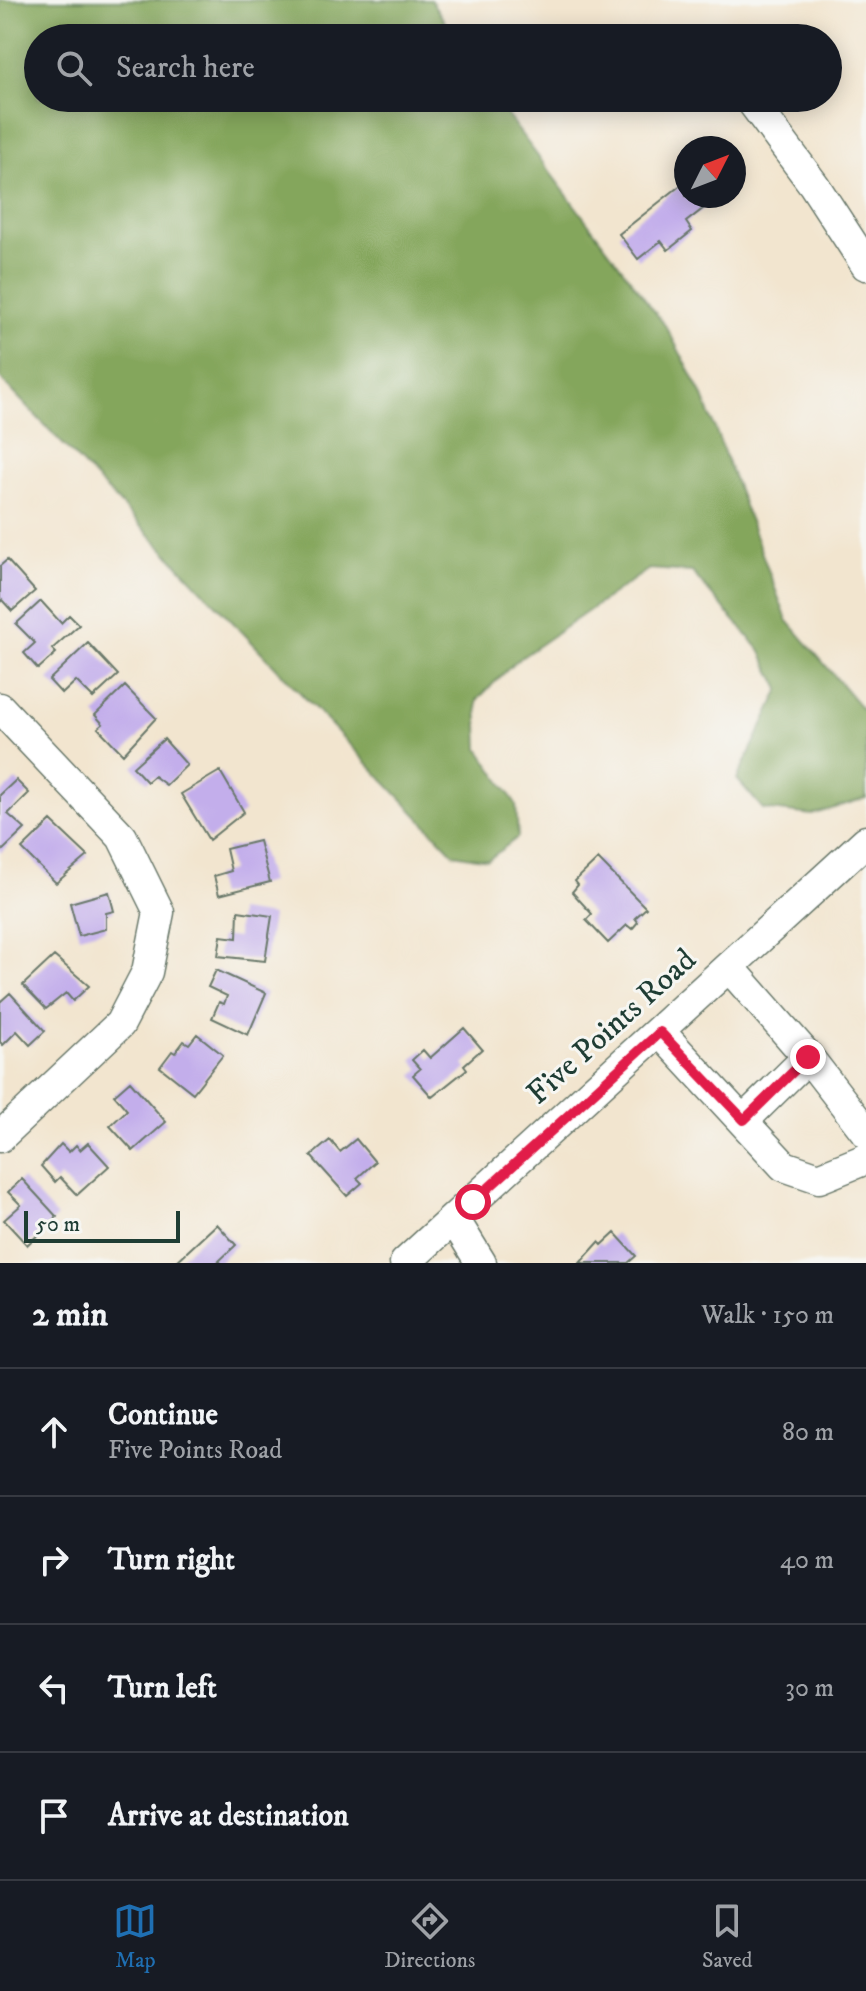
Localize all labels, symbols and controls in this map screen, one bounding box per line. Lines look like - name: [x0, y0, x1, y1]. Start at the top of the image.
- search box: [24, 24, 842, 112]
- icon: search: [52, 46, 96, 90]
- text: Search here: [116, 50, 255, 87]
- north arrow: [674, 136, 746, 208]
- street label: Five Points Road: [519, 940, 705, 1114]
- route end: [790, 1039, 826, 1075]
- route start: [455, 1184, 491, 1220]
- scale bar: [24, 1207, 180, 1243]
- text: 50 m: [36, 1211, 80, 1238]
- text: 2 min: [32, 1294, 108, 1336]
- text: Walk · 150 m: [701, 1299, 834, 1332]
- text: Continue: [108, 1397, 218, 1434]
- icon: ahead: [32, 1410, 76, 1454]
- text: 80 m: [782, 1416, 834, 1449]
- text: Five Points Road: [108, 1434, 282, 1467]
- icon: right: [32, 1538, 76, 1582]
- text: Turn right: [108, 1542, 235, 1579]
- text: 40 m: [780, 1544, 834, 1577]
- icon: left: [32, 1666, 76, 1710]
- text: Turn left: [108, 1670, 217, 1707]
- text: 30 m: [785, 1672, 834, 1705]
- icon: arrive: [32, 1794, 76, 1838]
- text: Arrive at destination: [108, 1798, 349, 1835]
- tab: Map: [113, 1899, 157, 1974]
- tab: Directions: [384, 1899, 475, 1974]
- tab: Saved: [702, 1899, 753, 1974]

